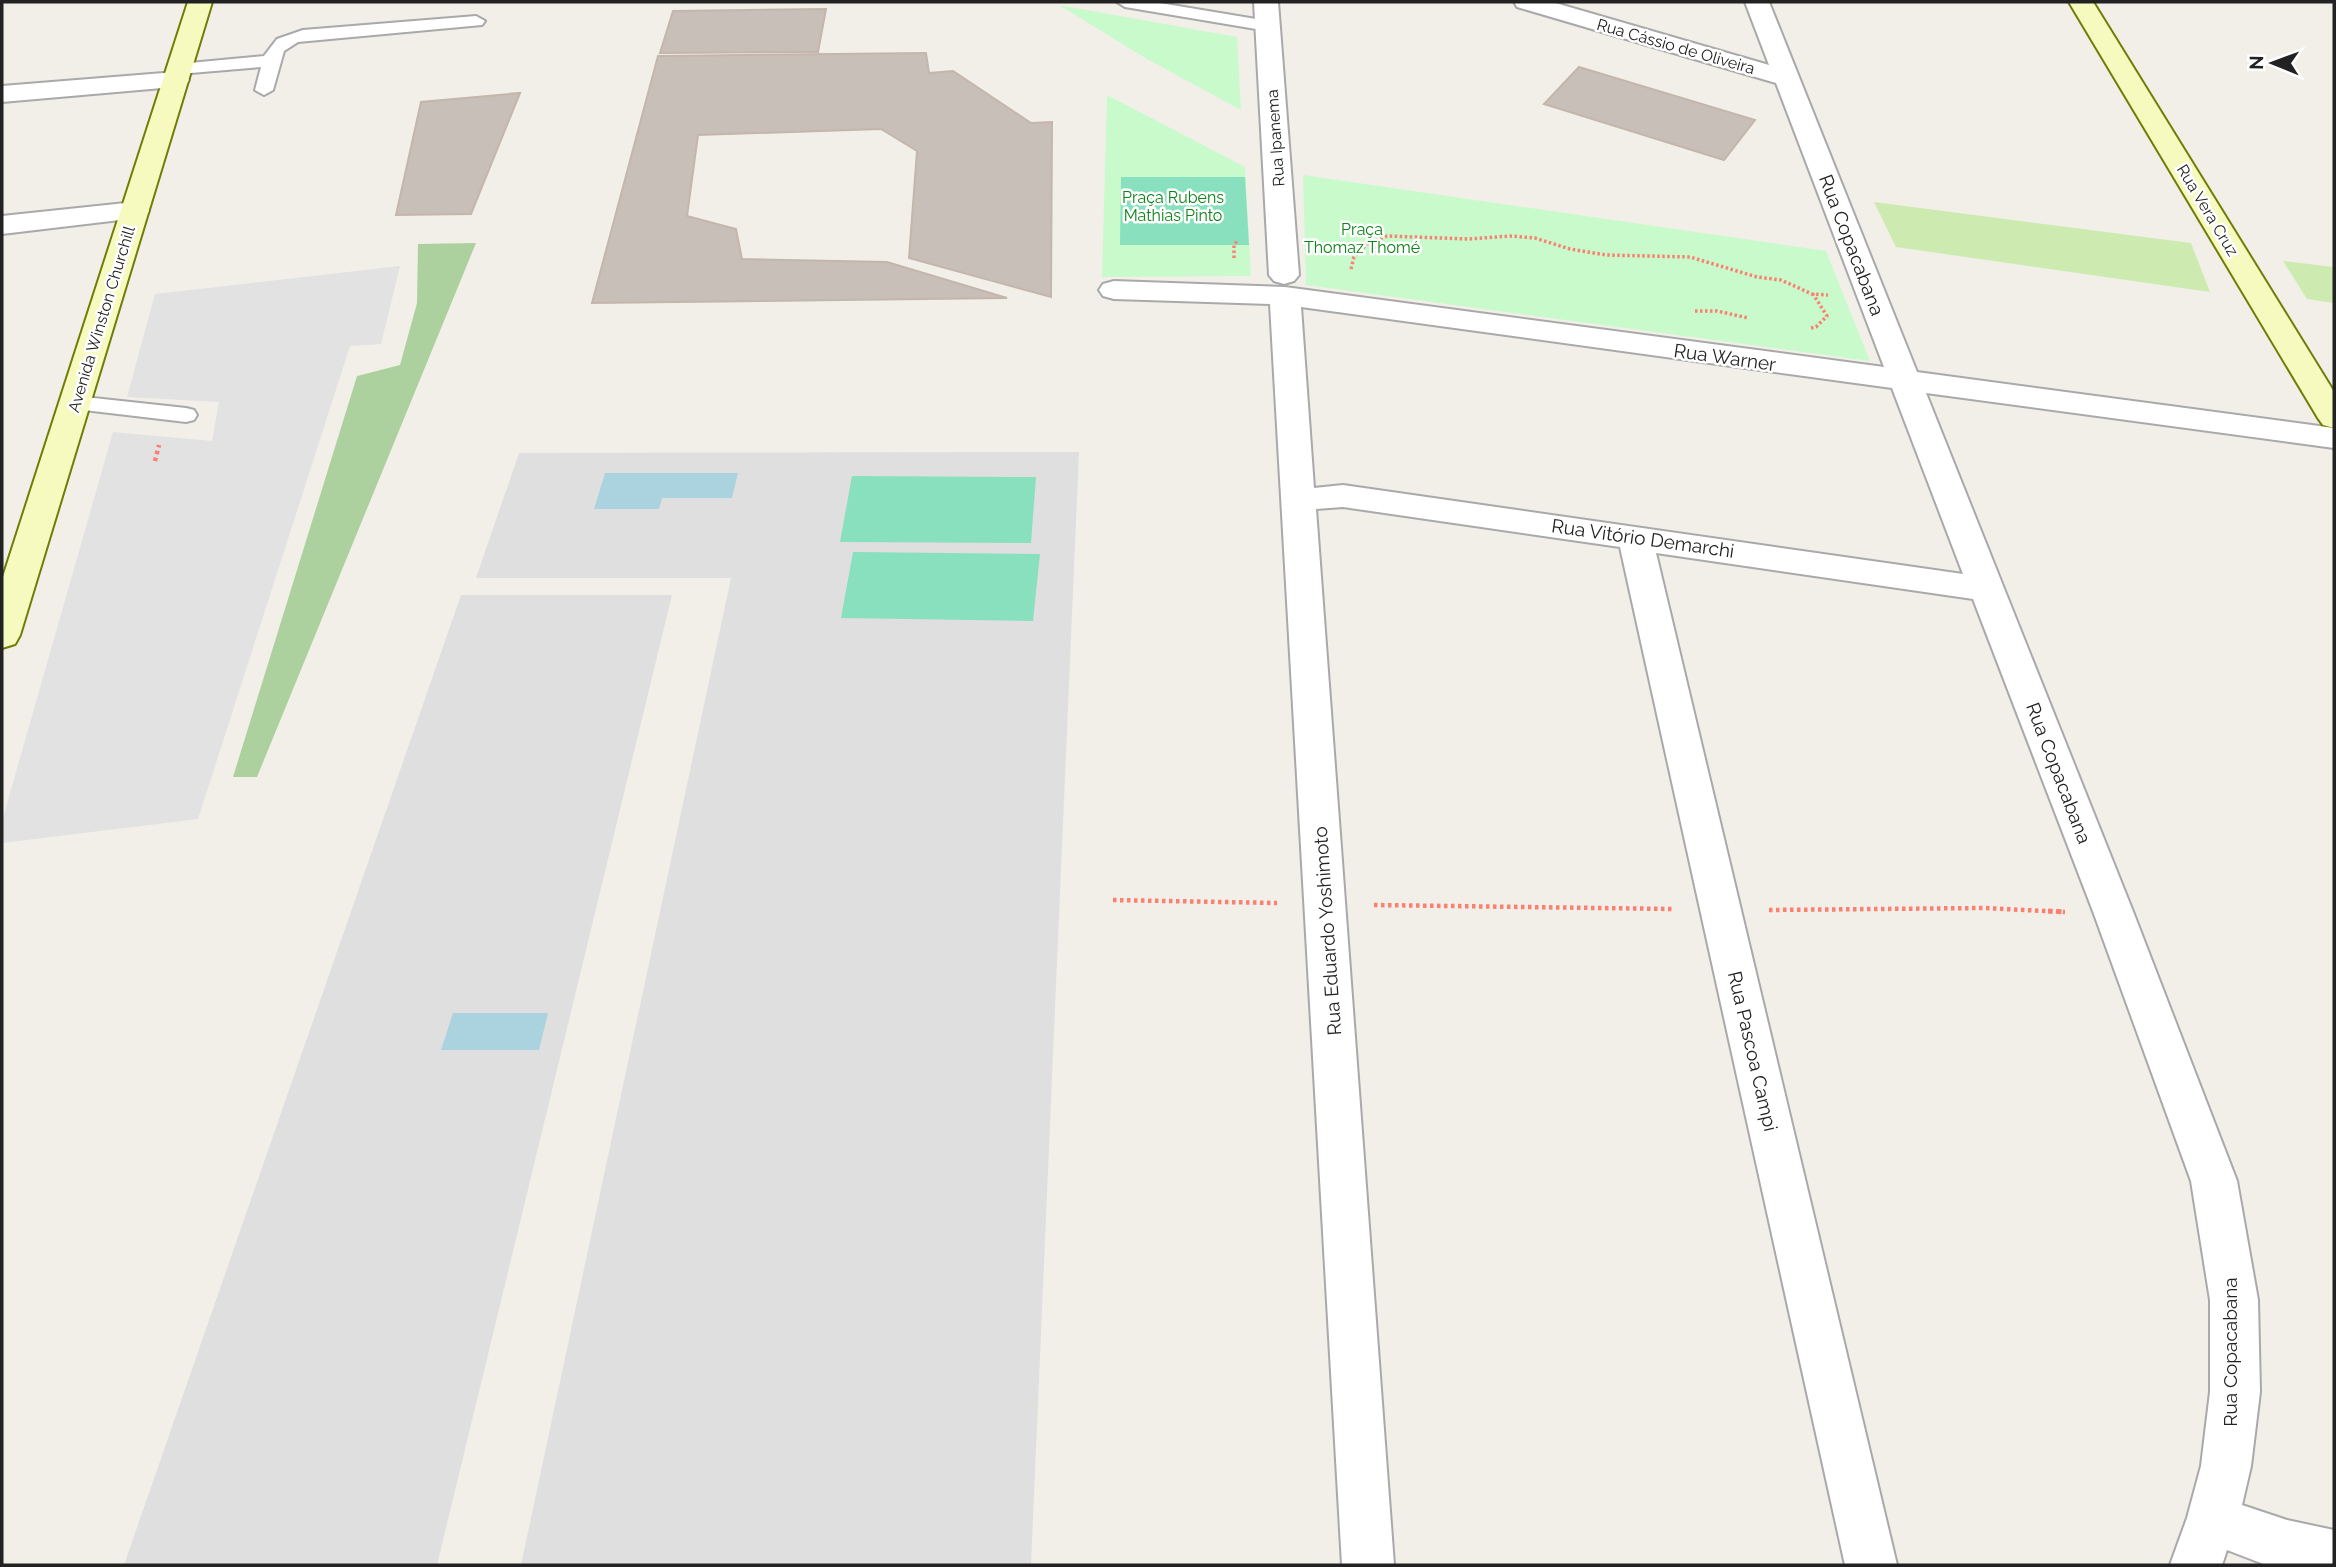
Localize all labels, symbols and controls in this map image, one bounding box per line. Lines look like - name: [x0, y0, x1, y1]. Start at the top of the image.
- street label: Rua Cássio de Oliveira: [1595, 15, 1757, 78]
- north arrow: [2238, 28, 2308, 98]
- text: N: [2245, 55, 2267, 70]
- street label: Rua Ipanema: [1263, 89, 1288, 187]
- street label: Rua Vera Cruz: [2173, 161, 2242, 260]
- street label: Rua Copacabana: [1815, 171, 1889, 319]
- park label: Praça Rubens Mathias Pinto: [1122, 188, 1224, 225]
- park label: Praça Thomaz Thomé: [1304, 220, 1420, 257]
- street label: Avenida Winston Churchill: [64, 223, 139, 415]
- street label: Rua Warner: [1673, 339, 1778, 375]
- street label: Rua Vitório Demarchi: [1550, 514, 1736, 562]
- street label: Rua Copacabana: [2022, 699, 2096, 847]
- street label: Rua Eduardo Yoshimoto: [1309, 826, 1345, 1036]
- street label: Rua Pascoa Campi: [1724, 969, 1782, 1133]
- street label: Rua Copacabana: [2219, 1277, 2241, 1427]

